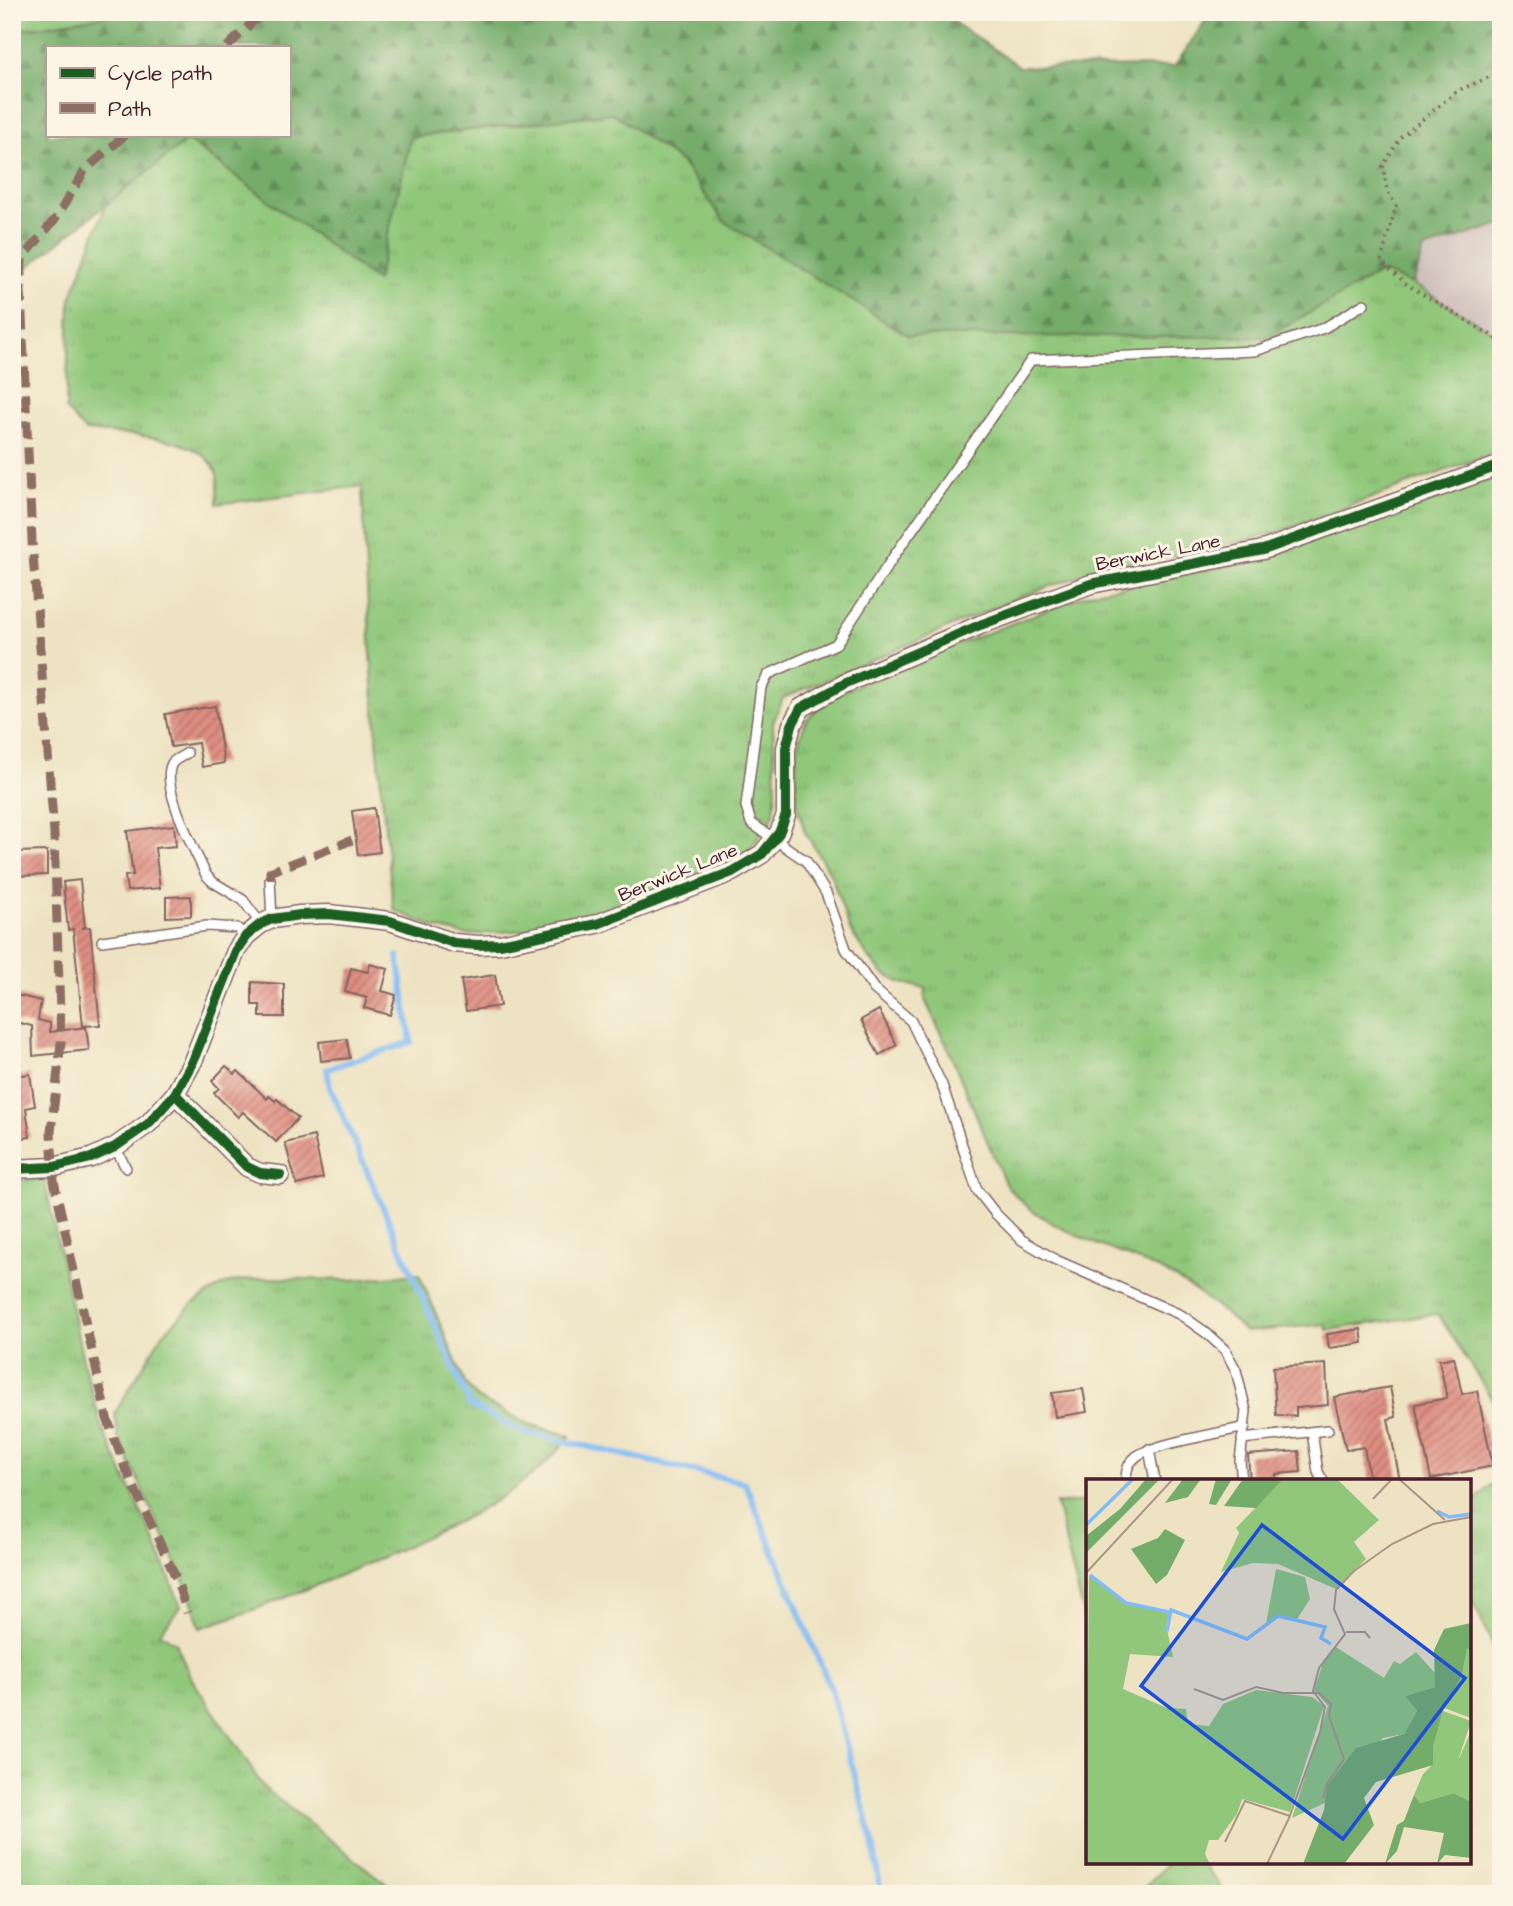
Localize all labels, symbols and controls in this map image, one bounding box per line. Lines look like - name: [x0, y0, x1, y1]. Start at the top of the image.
- legend: [46, 46, 290, 136]
- text: Cycle path: [108, 59, 213, 90]
- text: Path: [108, 95, 152, 124]
- street label: Berwick Lane: [1093, 528, 1223, 578]
- street label: Berwick Lane: [614, 837, 742, 909]
- inset map: [1086, 1479, 1471, 1864]

